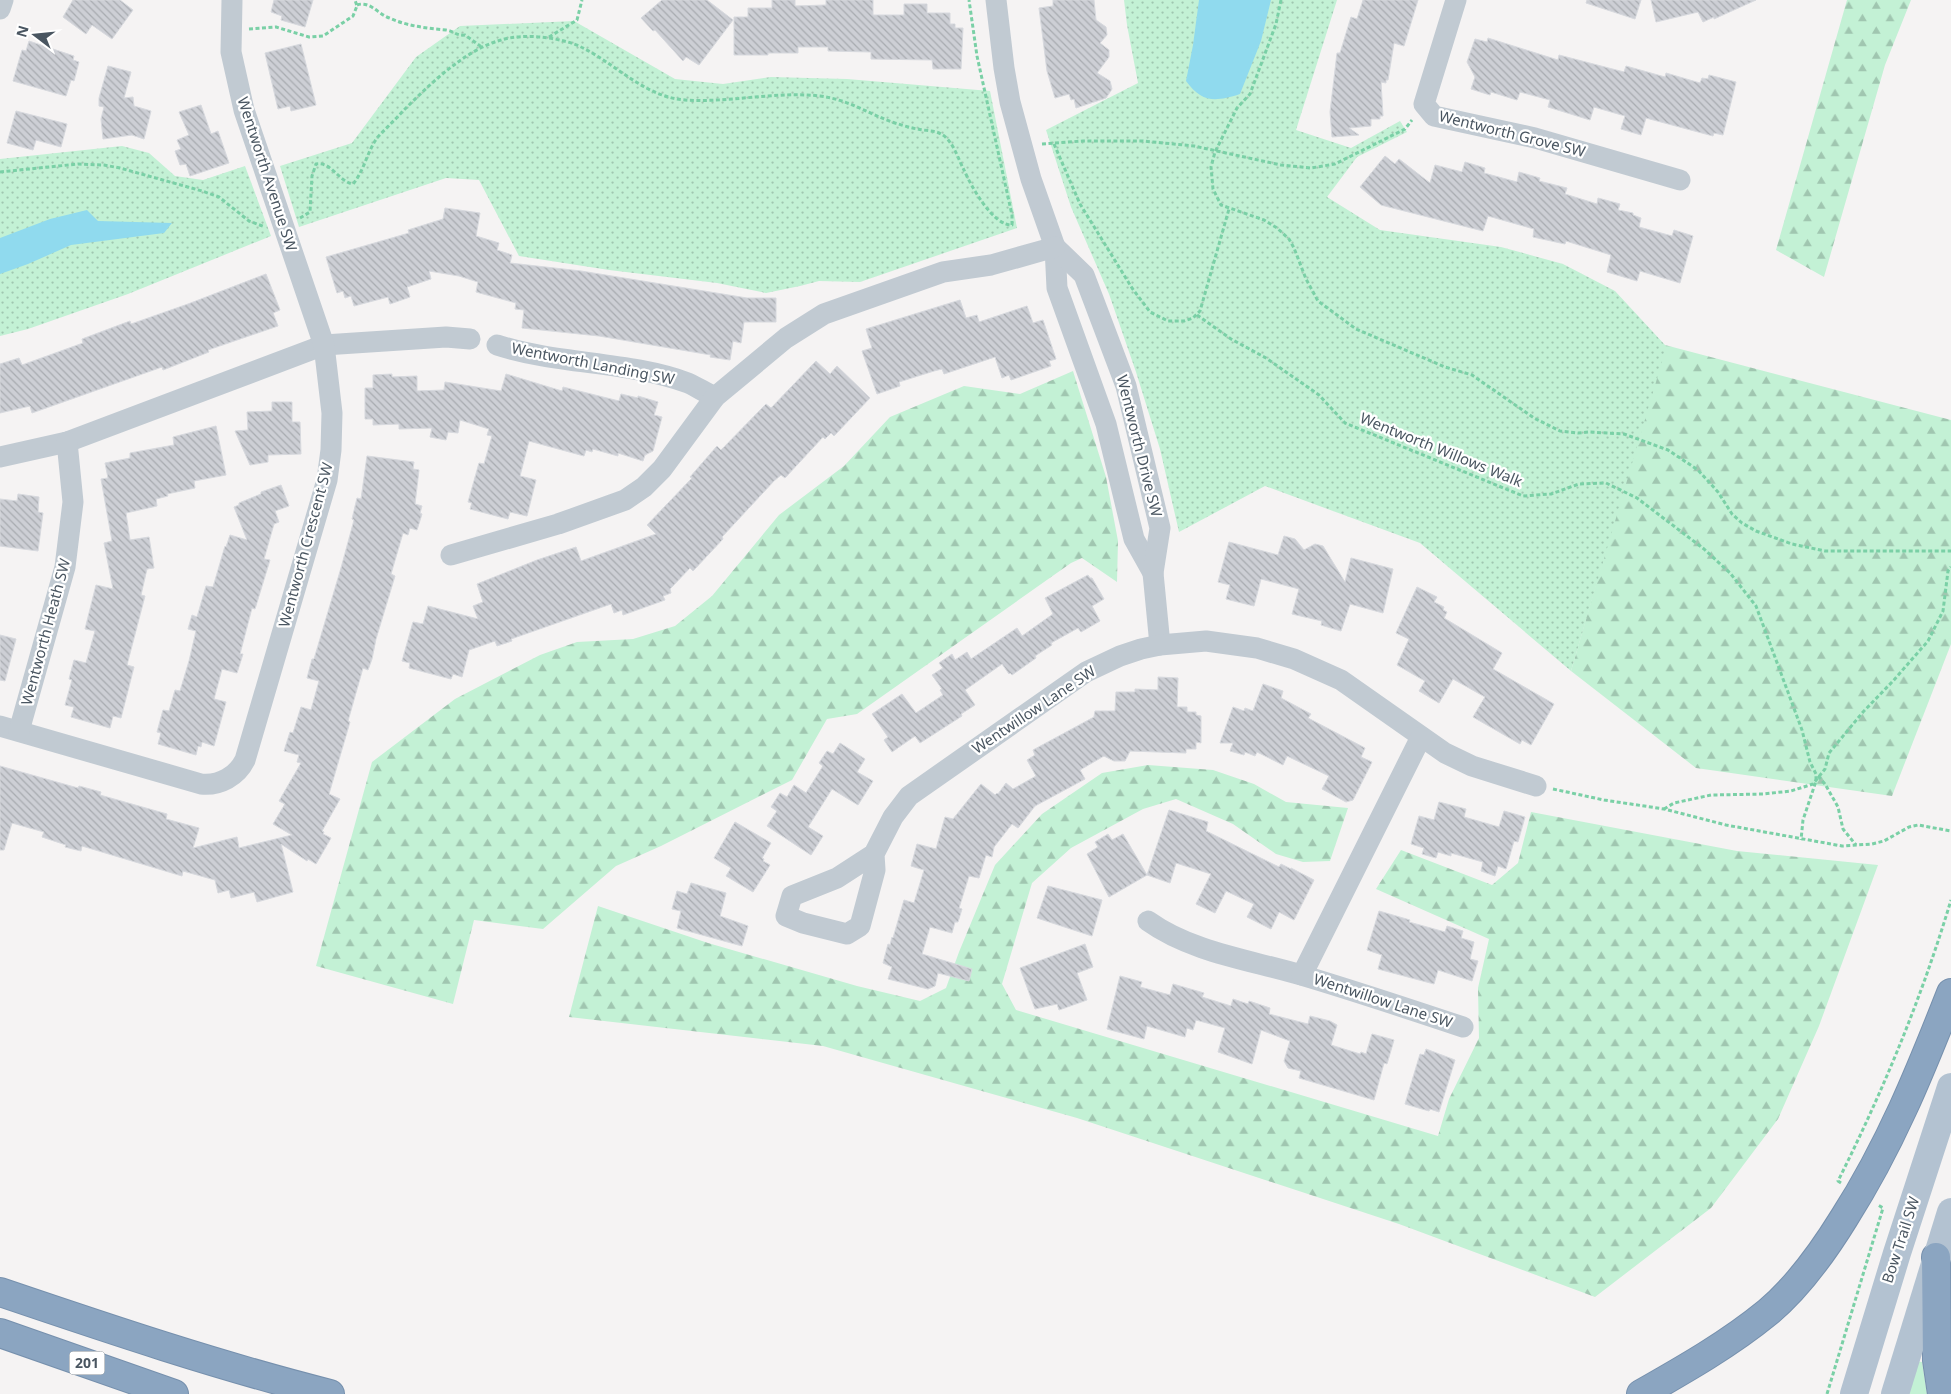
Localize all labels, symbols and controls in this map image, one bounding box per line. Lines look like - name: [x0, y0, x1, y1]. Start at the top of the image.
- north arrow: [10, 10, 60, 60]
- text: N: [11, 23, 33, 39]
- street label: Wentworth Avenue SW: [234, 94, 302, 253]
- street label: Wentworth Grove SW: [1437, 105, 1588, 161]
- street label: Wentworth Landing SW: [510, 337, 676, 389]
- street label: Wentworth Drive SW: [1113, 373, 1167, 519]
- street label: Wentworth Willows Walk: [1357, 407, 1526, 491]
- street label: Wentworth Crescent SW: [273, 460, 337, 629]
- street label: Wentworth Heath SW: [16, 556, 74, 707]
- street label: Wentwillow Lane SW: [968, 660, 1099, 758]
- street label: Wentwillow Lane SW: [1311, 968, 1455, 1032]
- street label: Bow Trail SW: [1877, 1194, 1923, 1286]
- road number: 201: [70, 1352, 104, 1375]

